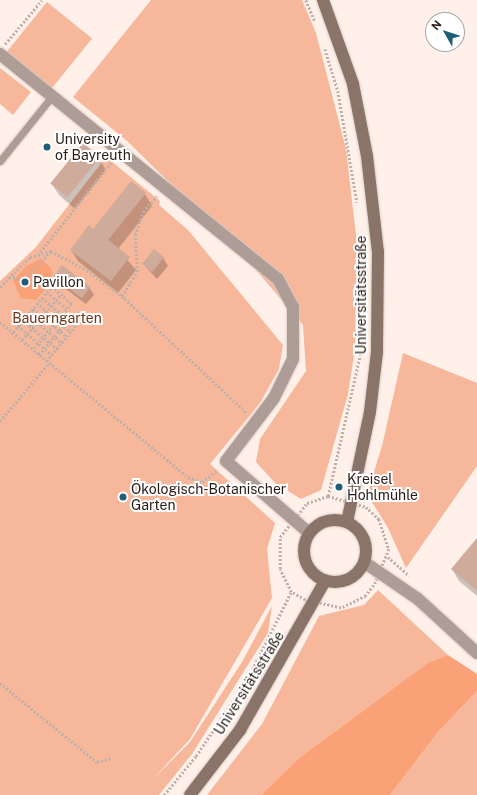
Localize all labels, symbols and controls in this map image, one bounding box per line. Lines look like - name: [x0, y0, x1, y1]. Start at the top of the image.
- north arrow: [425, 12, 465, 52]
- text: N: [429, 18, 444, 32]
- place label: University of Bayreuth: [55, 131, 131, 164]
- marker: University of Bayreuth: [42, 142, 52, 152]
- street label: Universitätsstraße: [353, 235, 369, 355]
- place label: Pavillon: [33, 274, 84, 290]
- marker: Pavillon: [20, 277, 30, 287]
- park label: Bauerngarten: [12, 310, 102, 326]
- place label: Kreisel Hohlmühle: [347, 471, 418, 504]
- place label: Ökologisch-Botanischer Garten: [131, 481, 286, 514]
- marker: Kreisel Hohlmühle: [334, 482, 344, 492]
- marker: Ökologisch-Botanischer Garten: [118, 492, 128, 502]
- street label: Universitätsstraße: [210, 628, 288, 738]

